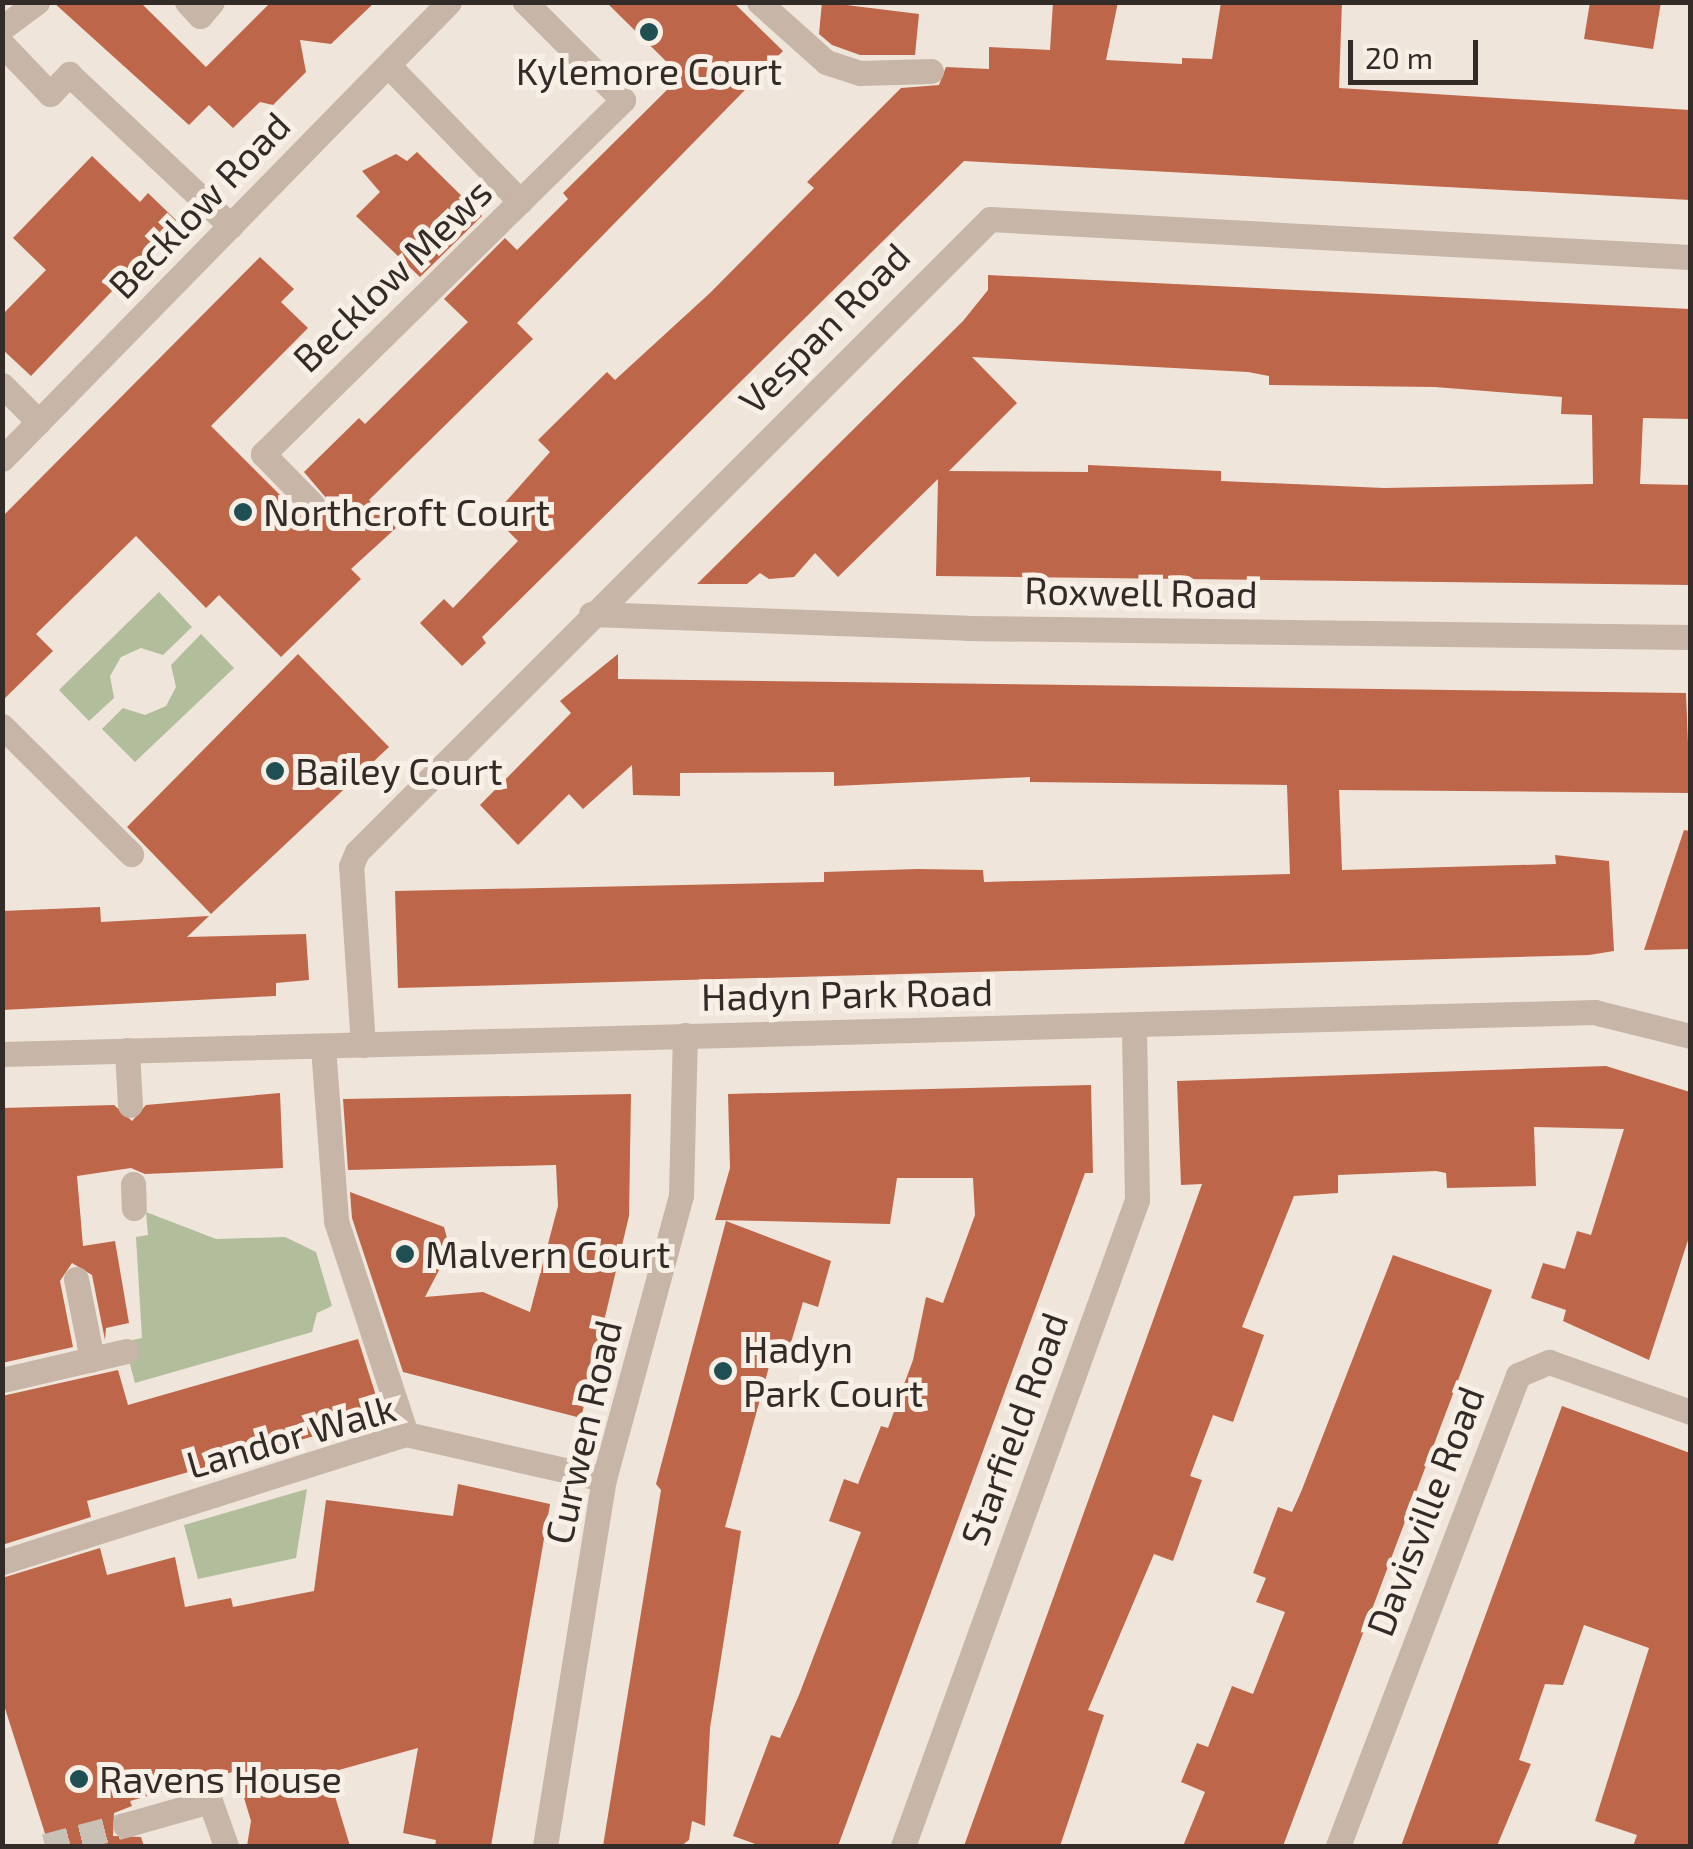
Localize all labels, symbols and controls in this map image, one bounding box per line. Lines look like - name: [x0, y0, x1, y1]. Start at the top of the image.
- scale bar: [1353, 20, 1483, 82]
- marker: Kylemore Court: [638, 21, 660, 43]
- text: 20 m: [1365, 39, 1433, 75]
- place label: Kylemore Court: [516, 48, 782, 94]
- street label: Becklow Road: [99, 102, 299, 308]
- street label: Becklow Mews: [283, 169, 501, 381]
- street label: Vespan Road: [729, 233, 919, 423]
- place label: Northcroft Court: [263, 489, 550, 535]
- marker: Northcroft Court: [232, 501, 254, 523]
- street label: Roxwell Road: [1023, 567, 1259, 617]
- place label: Bailey Court: [295, 748, 504, 794]
- marker: Bailey Court: [264, 760, 286, 782]
- street label: Hadyn Park Road: [700, 969, 994, 1019]
- place label: Malvern Court: [425, 1231, 670, 1277]
- marker: Malvern Court: [394, 1243, 416, 1265]
- street label: Starfield Road: [951, 1306, 1077, 1552]
- street label: Curwen Road: [535, 1316, 631, 1548]
- place label: Hadyn Park Court: [743, 1326, 924, 1416]
- marker: Hadyn Park Court: [712, 1360, 734, 1382]
- street label: Davisville Road: [1357, 1380, 1493, 1642]
- street label: Landor Walk: [181, 1384, 401, 1488]
- place label: Ravens House: [99, 1756, 342, 1802]
- marker: Ravens House: [68, 1768, 90, 1790]

